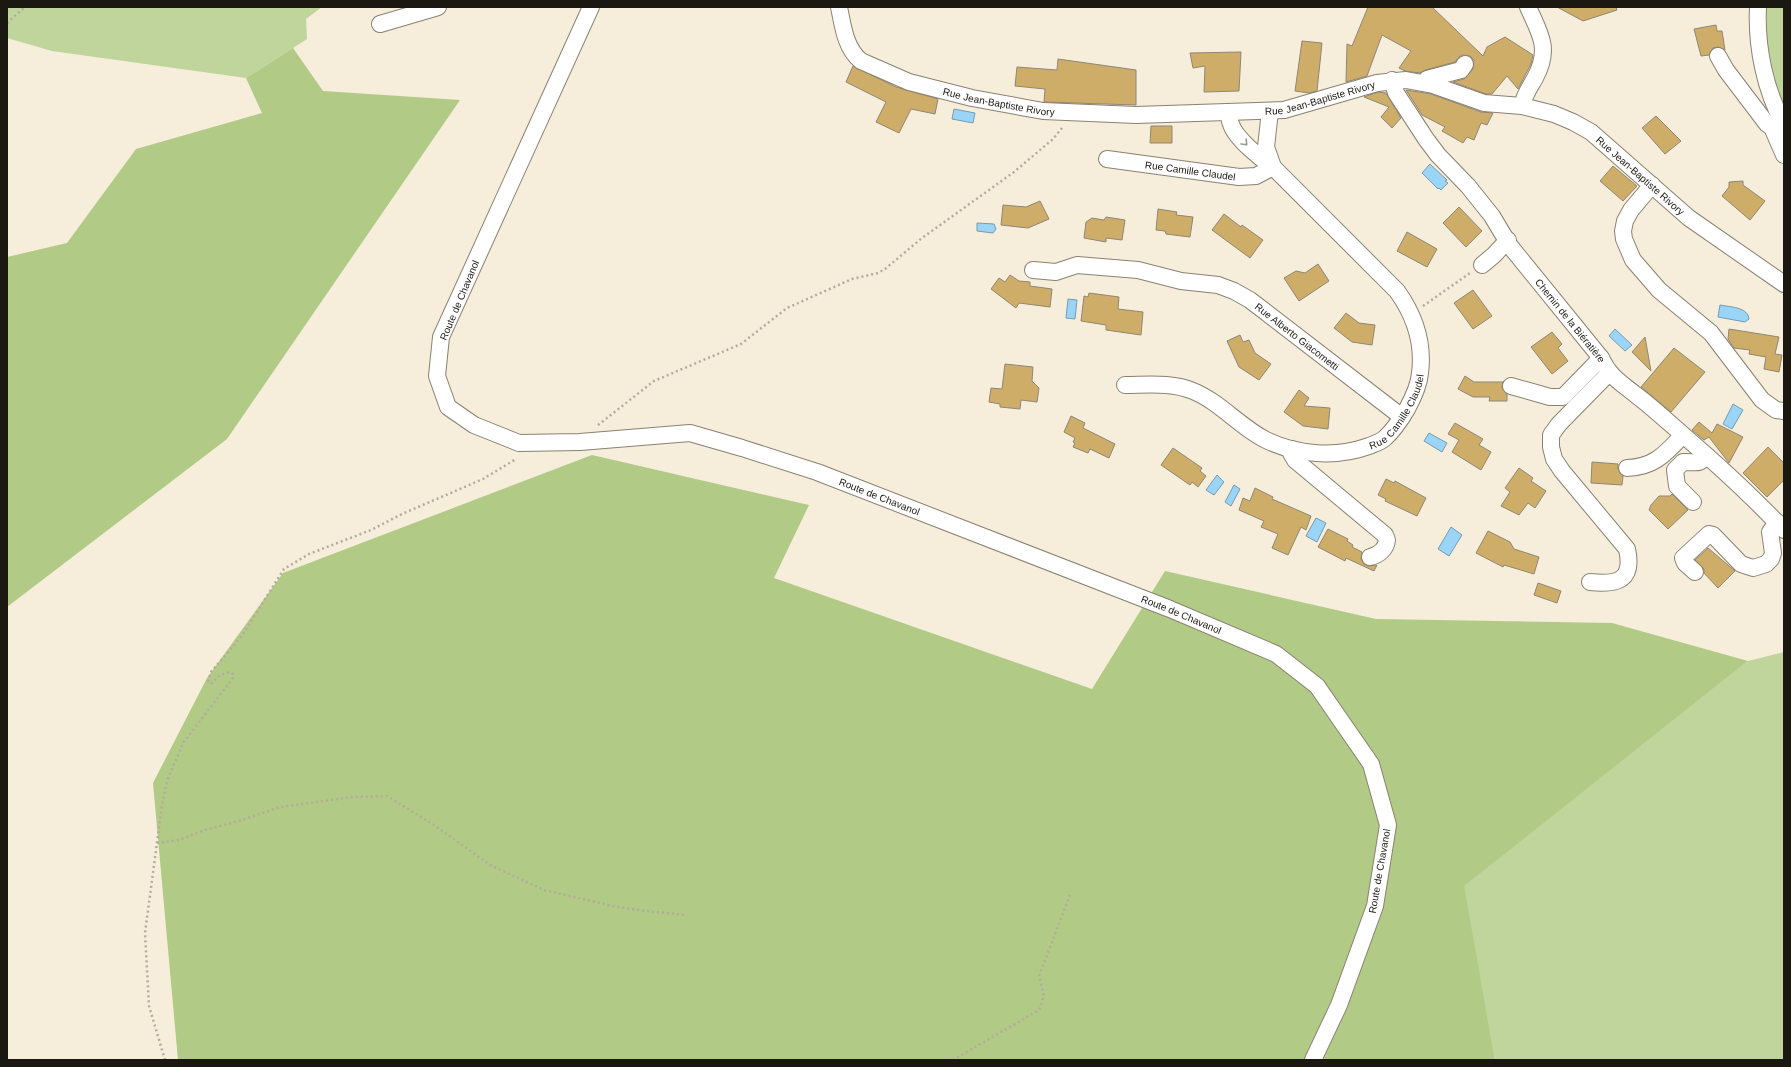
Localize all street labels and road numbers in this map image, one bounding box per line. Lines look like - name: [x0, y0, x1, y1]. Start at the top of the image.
- street label: Rue Jean-Baptiste Rivory: [1265, 79, 1376, 117]
- street label: Rue Jean-Baptiste Rivory: [942, 86, 1055, 117]
- street label: Rue Jean-Baptiste Rivory: [1594, 134, 1686, 217]
- street label: Rue Camille Claudel: [1144, 159, 1236, 182]
- street label: Route de Chavanol: [438, 259, 481, 342]
- street label: Chemin de la Biératière: [1533, 277, 1607, 365]
- street label: Rue Alberto Giacometti: [1253, 301, 1341, 372]
- street label: Rue Camille Claudel: [1368, 374, 1426, 451]
- street label: Route de Chavanol: [837, 476, 921, 517]
- street label: Route de Chavanol: [1139, 593, 1223, 636]
- street label: Route de Chavanol: [1367, 828, 1392, 914]

